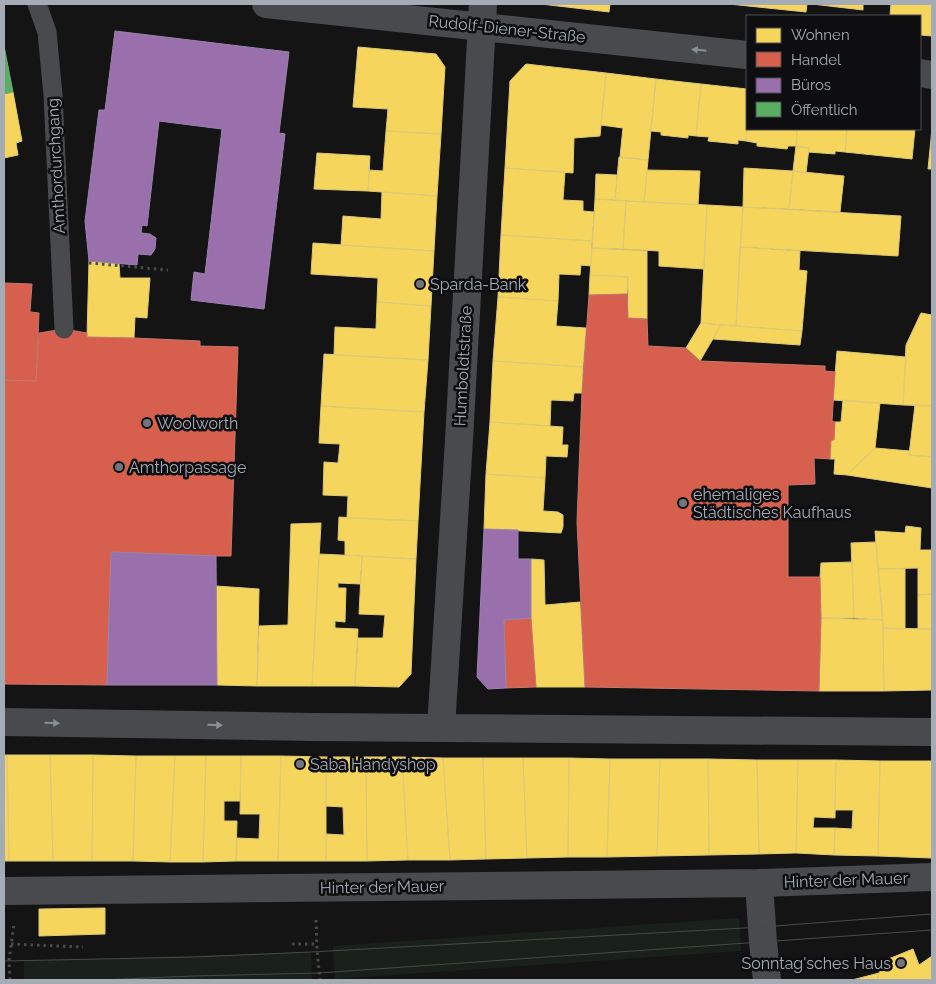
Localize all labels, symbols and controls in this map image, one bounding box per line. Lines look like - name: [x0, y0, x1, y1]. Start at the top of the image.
- street label: Rudolf-Diener-Straße: [428, 11, 586, 47]
- legend: [746, 15, 921, 130]
- text: Wohnen: [791, 26, 850, 44]
- one-way arrow: [690, 46, 706, 54]
- text: Handel: [791, 51, 842, 69]
- text: Büros: [791, 76, 831, 94]
- street label: Amthordurchgang: [43, 98, 69, 234]
- text: Öffentlich: [791, 100, 858, 119]
- place label: Sparda-Bank: [430, 275, 527, 294]
- marker: Sparda-Bank: [414, 278, 426, 290]
- street label: Humboldtstraße: [450, 305, 476, 427]
- place label: Woolworth: [157, 414, 238, 433]
- marker: Woolworth: [141, 417, 153, 429]
- place label: Amthorpassage: [129, 458, 246, 477]
- marker: Amthorpassage: [113, 461, 125, 473]
- place label: ehemaliges Städtisches Kaufhaus: [693, 485, 852, 522]
- marker: ehemaliges Städtisches Kaufhaus: [677, 497, 689, 509]
- one-way arrow: [45, 719, 61, 727]
- one-way arrow: [207, 722, 223, 730]
- place label: Saba Handyshop: [310, 755, 436, 774]
- marker: Saba Handyshop: [294, 758, 306, 770]
- street label: Hinter der Mauer: [784, 868, 909, 892]
- street label: Hinter der Mauer: [320, 876, 445, 898]
- place label: Sonntag'sches Haus: [741, 954, 891, 973]
- marker: Sonntag'sches Haus: [895, 957, 907, 969]

